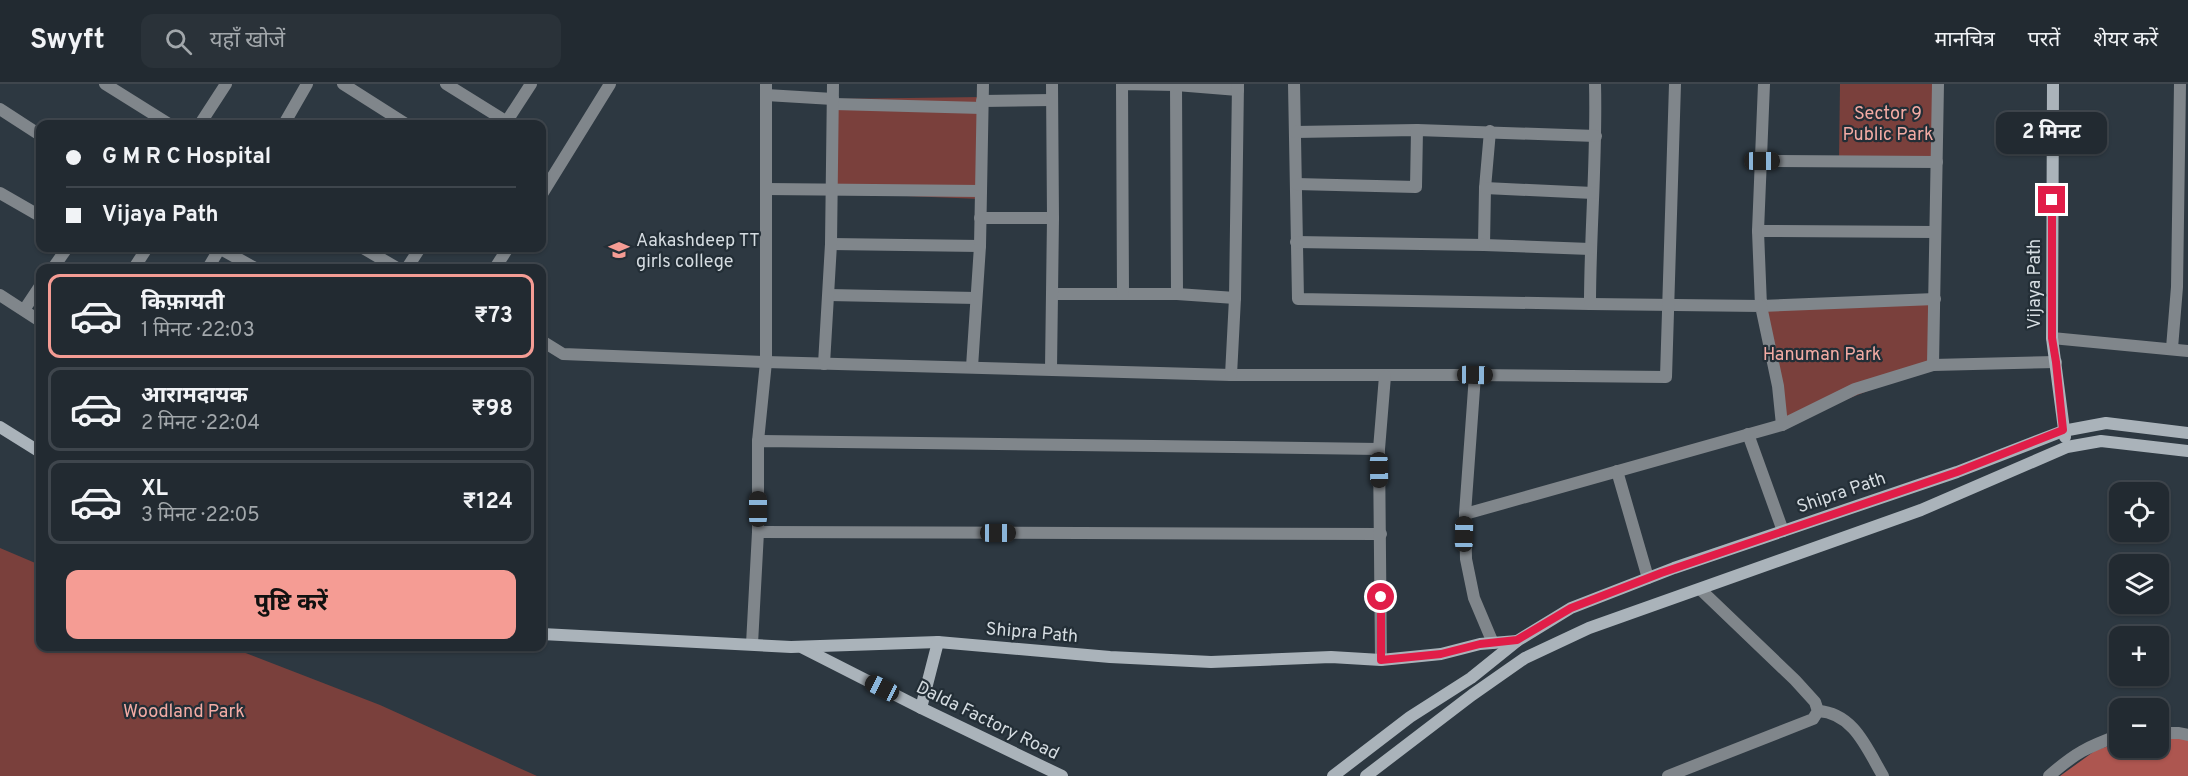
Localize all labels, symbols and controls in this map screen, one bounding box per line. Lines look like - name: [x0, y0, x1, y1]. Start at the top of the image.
- search box: [141, 14, 561, 68]
- text: Swyft: [30, 23, 105, 59]
- icon: search: [162, 25, 195, 58]
- text: मानचित्र: [1935, 27, 1995, 54]
- text: परतें: [2028, 27, 2060, 54]
- text: शेयर करें: [2093, 27, 2158, 54]
- text: यहाँ खोजें: [210, 28, 285, 55]
- park label: Sector 9 Public Park: [1843, 103, 1934, 147]
- callout: 2 मिनट: [1996, 113, 2108, 155]
- text: 2 मिनट: [2022, 120, 2081, 146]
- text: G M R C Hospital: [102, 144, 271, 171]
- car: [1744, 152, 1780, 170]
- route end: [2038, 186, 2065, 213]
- text: Vijaya Path: [102, 202, 219, 229]
- place label: Aakashdeep TT girls college: [636, 230, 760, 274]
- school or university icon: Aakashdeep TT girls college: [607, 238, 631, 262]
- street label: Vijaya Path: [2024, 239, 2047, 329]
- icon: car: [69, 289, 123, 343]
- text: किफ़ायती: [141, 290, 225, 317]
- text: ₹73: [474, 303, 513, 330]
- text: 1 मिनट · 22:03: [141, 318, 255, 344]
- park label: Hanuman Park: [1763, 344, 1881, 367]
- car: [1457, 366, 1493, 384]
- icon: car: [69, 382, 123, 436]
- text: आरामदायक: [141, 383, 248, 410]
- text: ₹98: [471, 396, 513, 423]
- text: 2 मिनट · 22:04: [141, 411, 260, 437]
- car: [1370, 452, 1388, 488]
- street label: Shipra Path: [1794, 467, 1889, 519]
- icon: car: [69, 475, 123, 529]
- text: XL: [141, 476, 168, 503]
- map controls: [2109, 482, 2169, 758]
- button: locate: [2109, 482, 2169, 542]
- text: ₹124: [462, 489, 513, 516]
- car: [749, 491, 767, 527]
- text: 3 मिनट · 22:05: [141, 503, 260, 529]
- car: [1455, 516, 1473, 552]
- car: [980, 524, 1016, 542]
- button: layers: [2109, 554, 2169, 614]
- button: पुष्टि करें: [66, 570, 516, 639]
- route start: [1367, 583, 1394, 610]
- street label: Shipra Path: [985, 618, 1079, 649]
- button: +: [2109, 626, 2169, 686]
- car: [862, 672, 902, 704]
- street label: Dalda Factory Road: [912, 677, 1063, 766]
- button: −: [2109, 698, 2169, 758]
- park label: Woodland Park: [123, 701, 245, 724]

